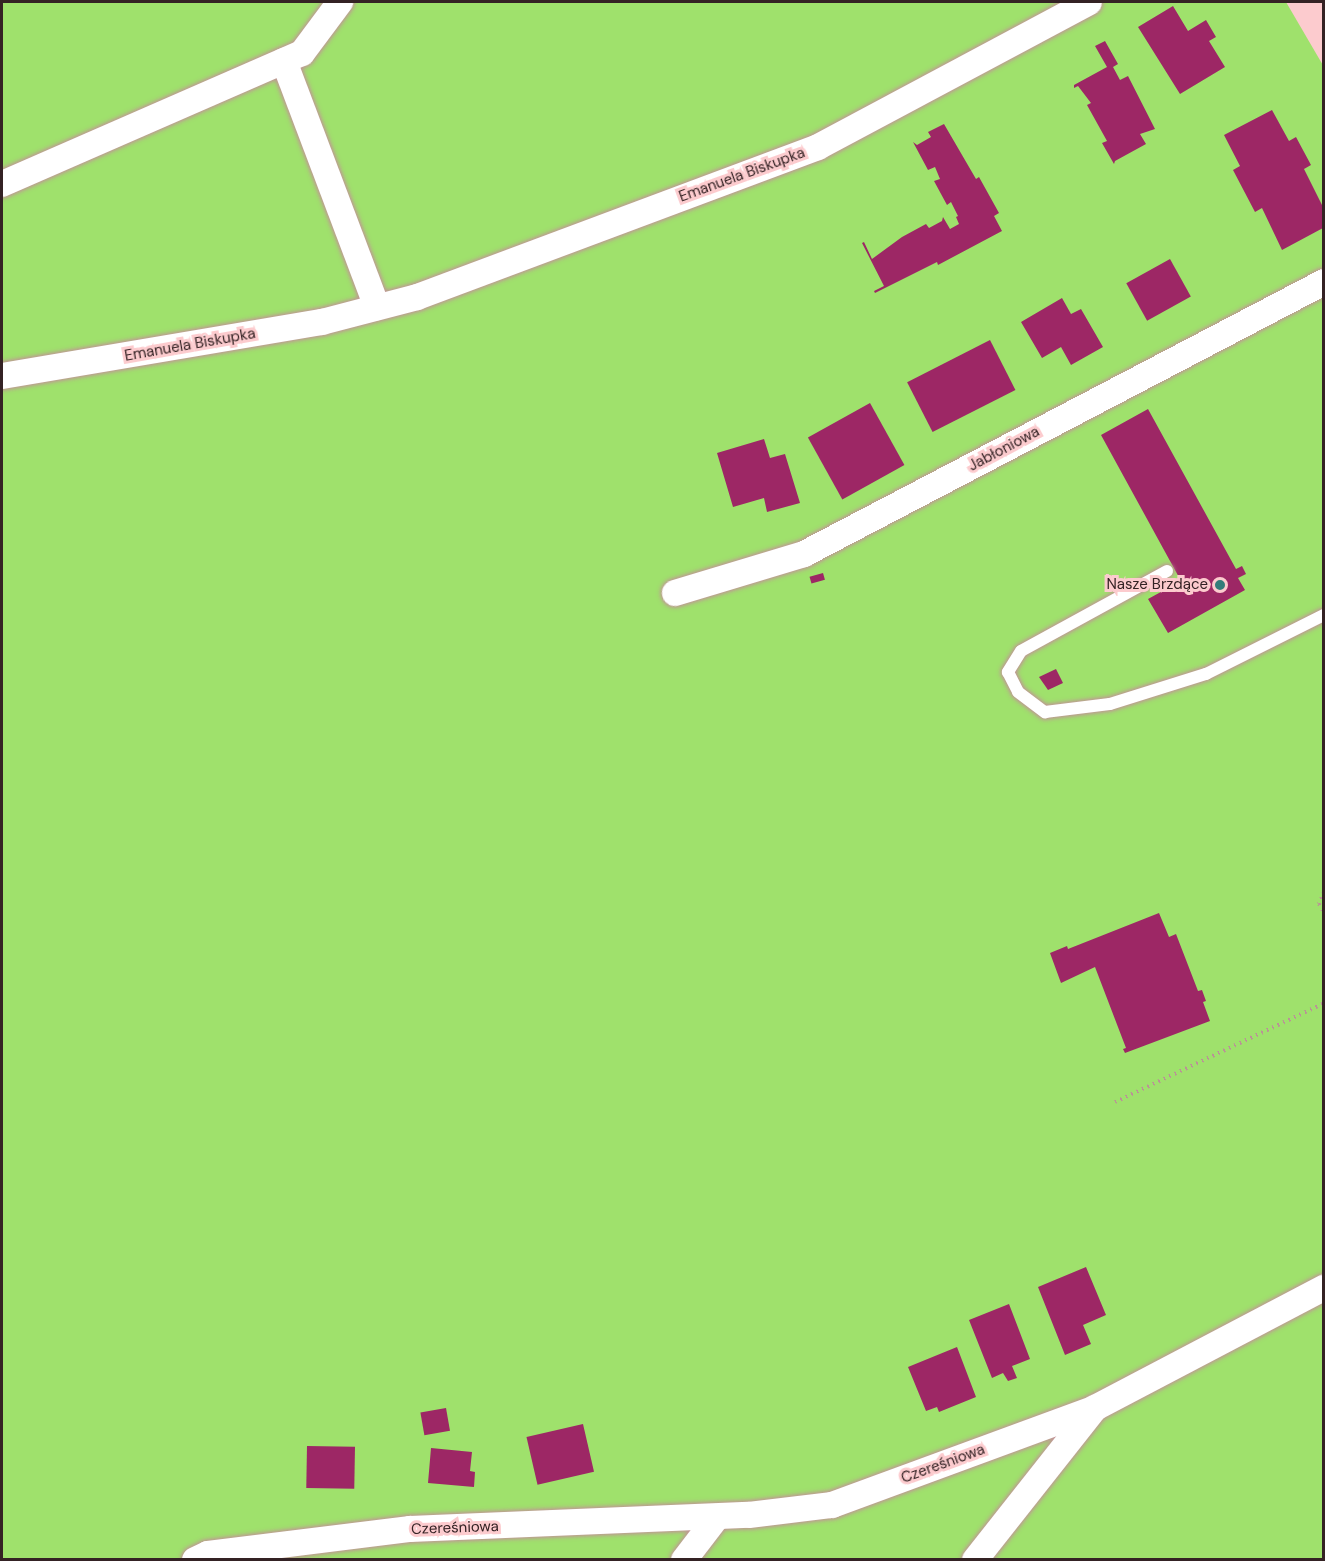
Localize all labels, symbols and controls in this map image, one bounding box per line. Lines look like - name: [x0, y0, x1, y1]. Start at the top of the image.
- street label: Emanuela Biskupka: [677, 144, 807, 206]
- street label: Emanuela Biskupka: [123, 325, 257, 365]
- street label: Jabłoniowa: [965, 423, 1043, 475]
- place label: Nasze Brzdące: [1106, 576, 1208, 594]
- marker: Nasze Brzdące: [1213, 578, 1227, 592]
- street label: Czereśniowa: [899, 1441, 987, 1487]
- street label: Czereśniowa: [411, 1517, 499, 1539]

